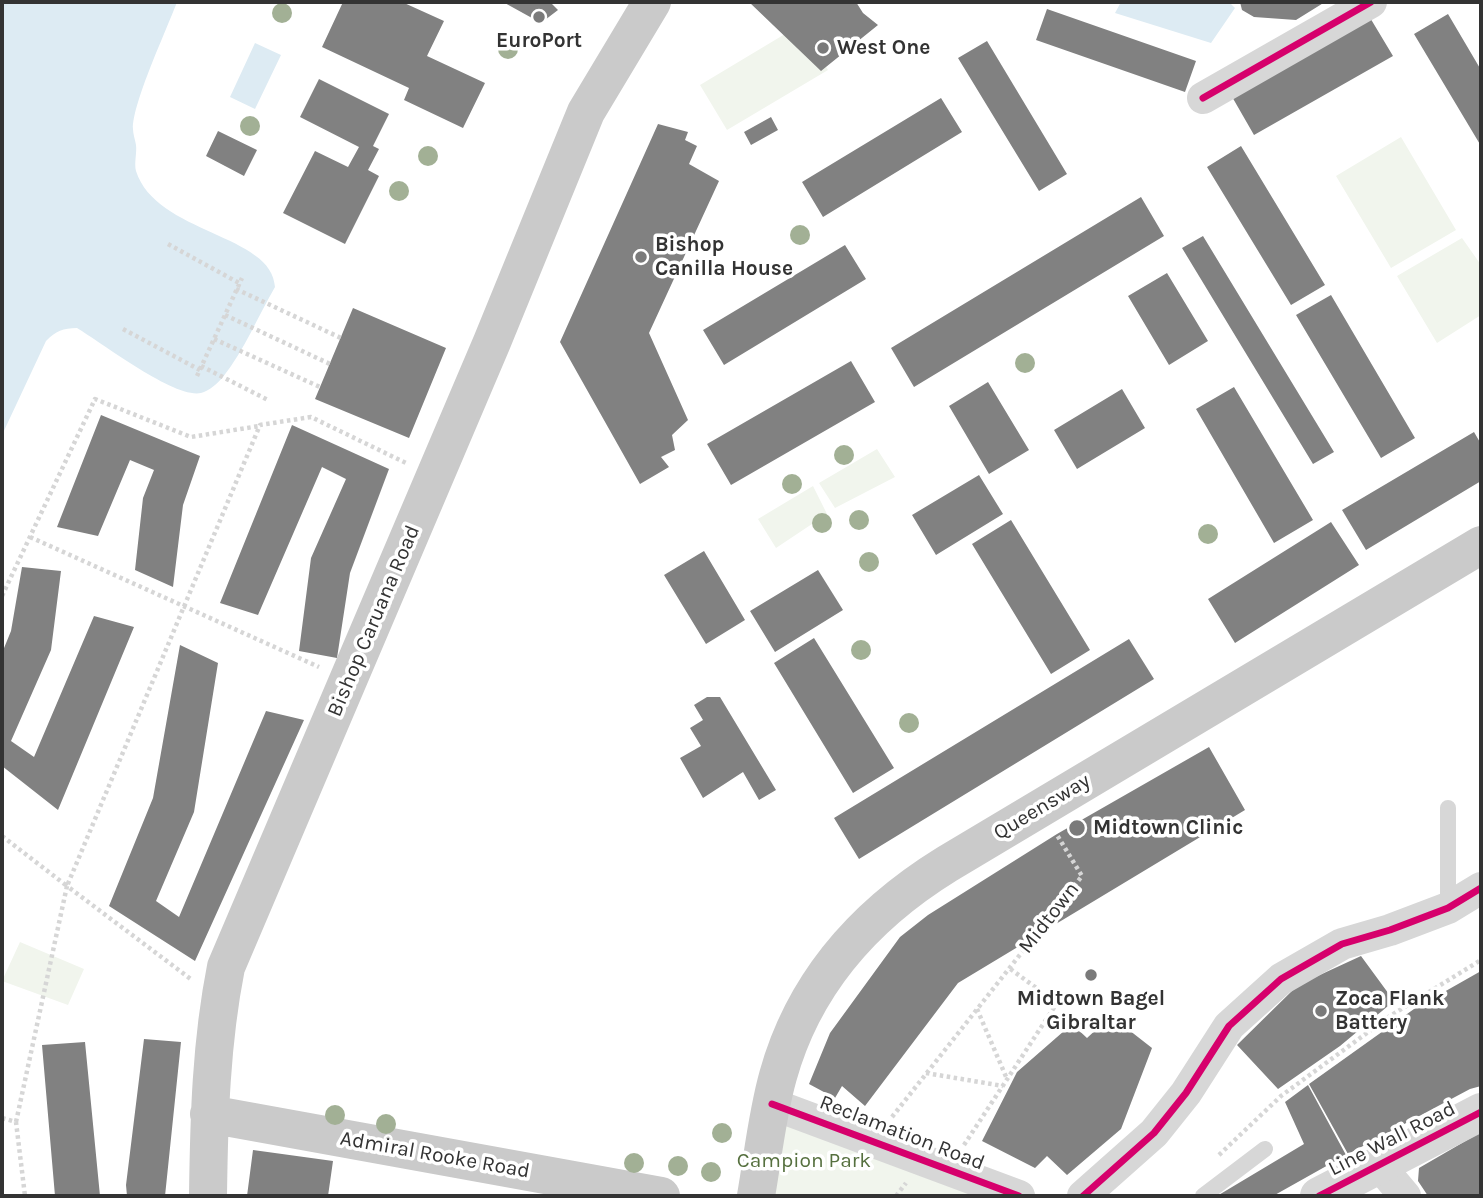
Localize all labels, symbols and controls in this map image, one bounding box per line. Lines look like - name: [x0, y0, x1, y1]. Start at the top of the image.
- marker: EuroPort: [531, 9, 547, 25]
- place label: EuroPort: [496, 28, 582, 54]
- place label: West One: [837, 35, 930, 61]
- marker: West One: [815, 40, 831, 56]
- place label: Bishop Canilla House: [655, 232, 793, 282]
- marker: Bishop Canilla House: [633, 249, 649, 265]
- street label: Bishop Caruana Road: [322, 521, 426, 721]
- street label: Queensway: [989, 768, 1095, 846]
- place label: Midtown Clinic: [1093, 815, 1243, 841]
- marker: Midtown Clinic: [1067, 818, 1087, 838]
- street label: Midtown: [1013, 877, 1085, 959]
- marker: Midtown Bagel Gibraltar: [1083, 967, 1099, 983]
- place label: Midtown Bagel Gibraltar: [1017, 986, 1165, 1036]
- place label: Zoca Flank Battery: [1335, 986, 1444, 1036]
- marker: Zoca Flank Battery: [1313, 1003, 1329, 1019]
- street label: Reclamation Road: [816, 1090, 988, 1176]
- street label: Line Wall Road: [1324, 1096, 1460, 1182]
- street label: Admiral Rooke Road: [338, 1126, 532, 1184]
- park label: Campion Park: [737, 1148, 871, 1174]

